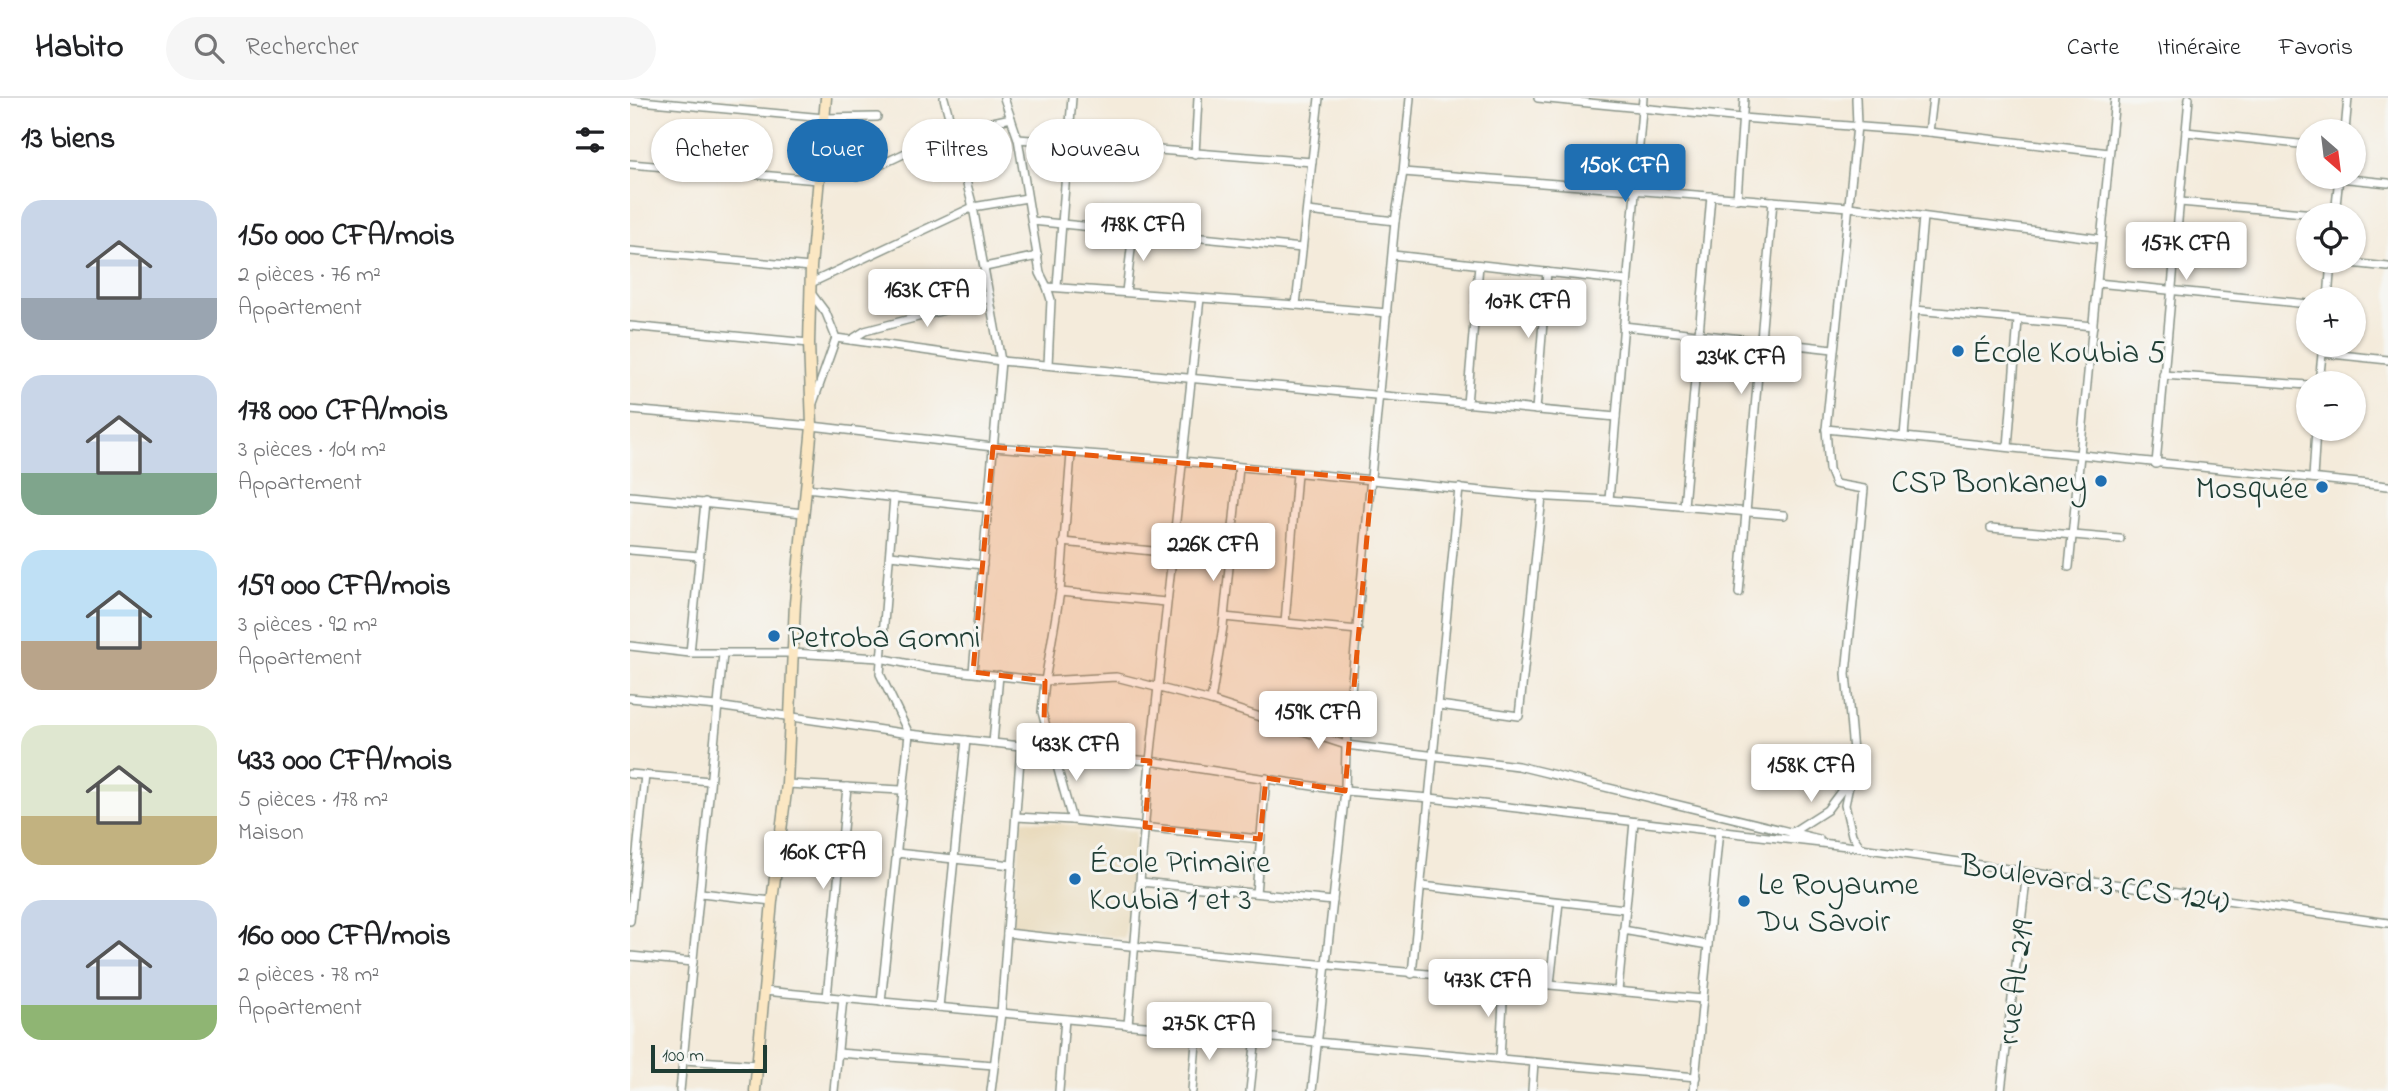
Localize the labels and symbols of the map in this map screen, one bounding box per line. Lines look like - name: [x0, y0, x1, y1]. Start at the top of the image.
- north arrow: [2296, 119, 2366, 189]
- pin: 150K CFA: [1553, 144, 1697, 204]
- pin: 178K CFA: [1071, 204, 1215, 263]
- pin: 157K CFA: [2114, 222, 2258, 282]
- pin: 163K CFA: [855, 270, 999, 329]
- pin: 107K CFA: [1456, 280, 1600, 340]
- place label: École Koubia 5: [1972, 331, 2166, 378]
- pin: 234K CFA: [1669, 336, 1813, 396]
- marker: École Koubia 5: [1950, 343, 1966, 359]
- place label: CSP Bonkaney: [1891, 461, 2087, 508]
- place label: Mosquée: [2195, 467, 2309, 514]
- marker: CSP Bonkaney: [2093, 473, 2109, 489]
- marker: Mosquée: [2314, 479, 2330, 495]
- pin: 226K CFA: [1141, 524, 1285, 583]
- place label: Petroba Gomni: [788, 616, 981, 663]
- marker: Petroba Gomni: [766, 628, 782, 644]
- pin: 159K CFA: [1246, 692, 1390, 751]
- pin: 433K CFA: [1004, 724, 1148, 783]
- pin: 158K CFA: [1739, 744, 1883, 804]
- pin: 160K CFA: [751, 832, 895, 891]
- place label: École Primaire Koubia 1 et 3: [1089, 841, 1271, 925]
- street label: Boulevard 3 (CS 124): [1956, 843, 2232, 928]
- place label: Le Royaume Du Savoir: [1757, 863, 1920, 947]
- marker: École Primaire Koubia 1 et 3: [1067, 871, 1083, 887]
- marker: Le Royaume Du Savoir: [1736, 893, 1752, 909]
- street label: rue AL 219: [1986, 917, 2049, 1048]
- pin: 473K CFA: [1416, 960, 1560, 1019]
- pin: 275K CFA: [1137, 1002, 1281, 1062]
- scale bar: [651, 1042, 766, 1074]

